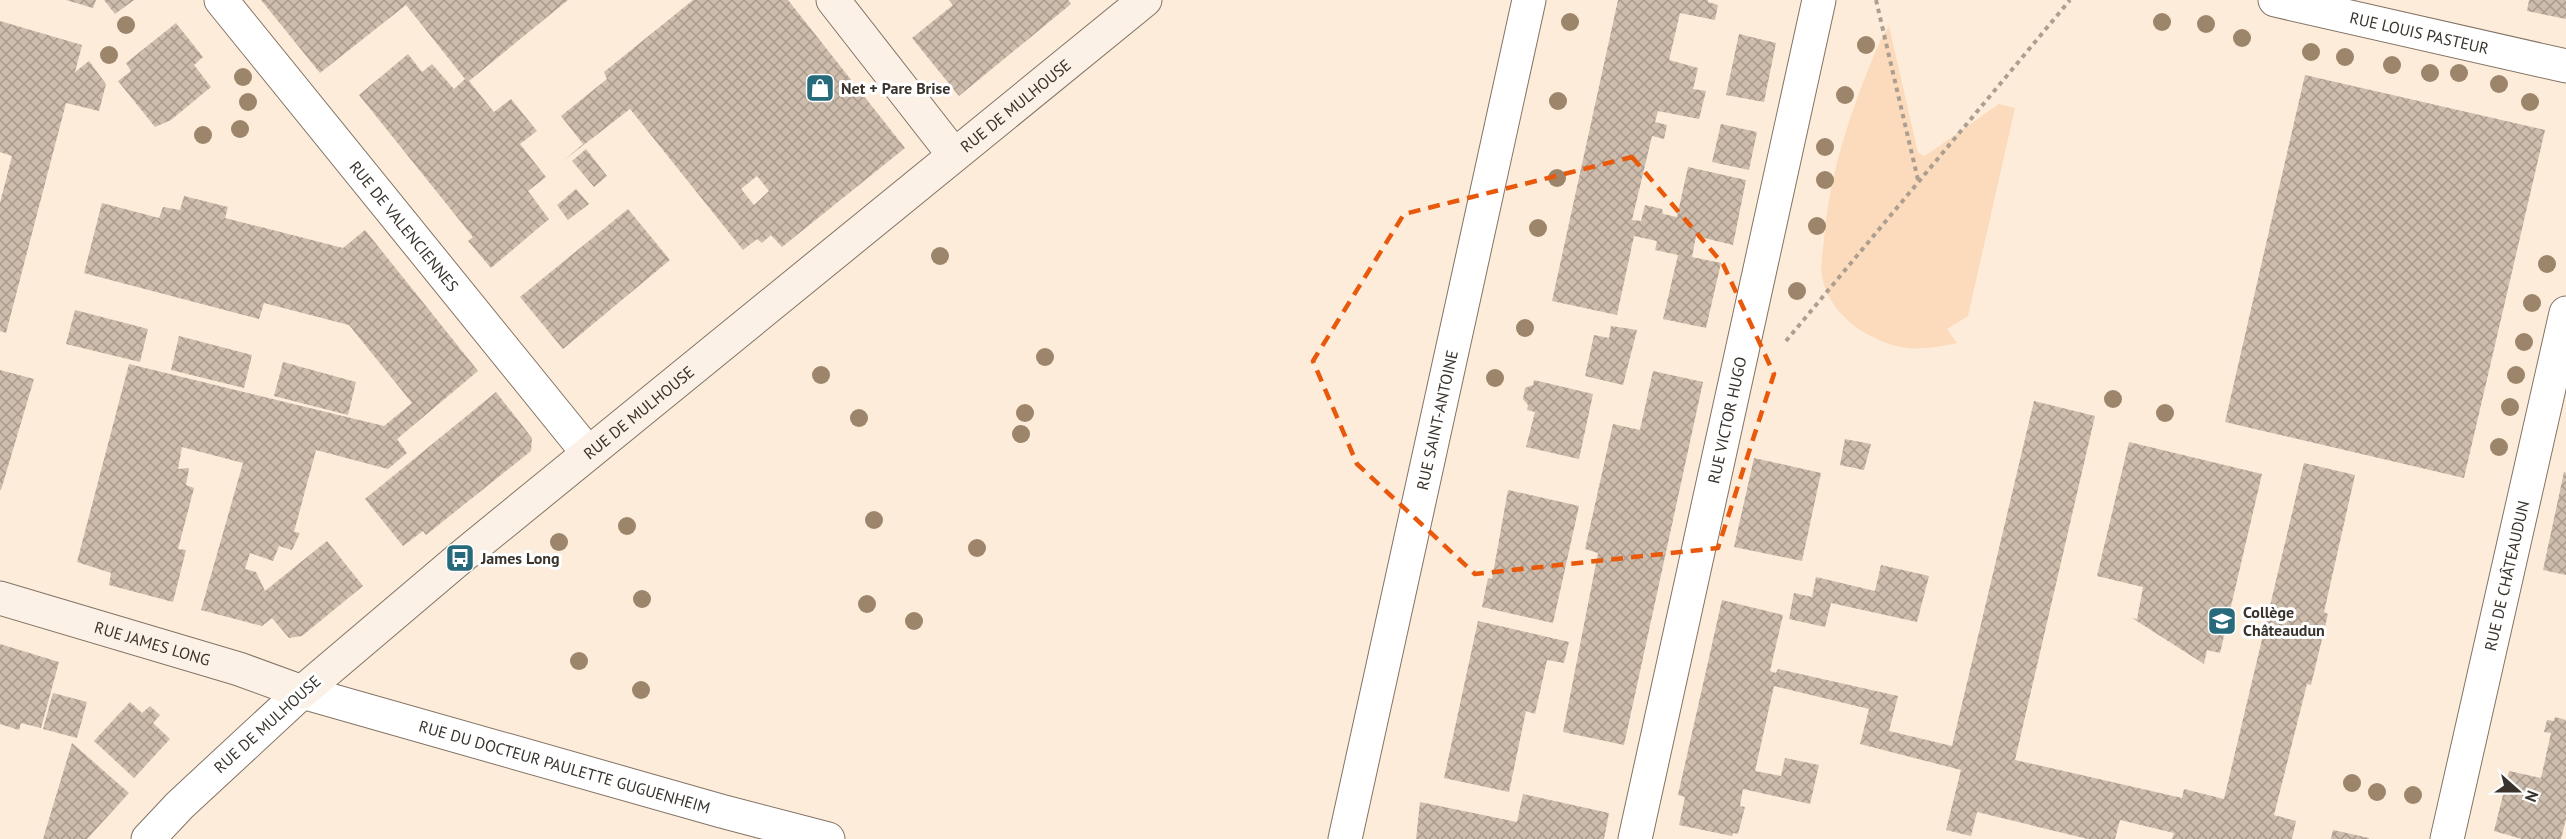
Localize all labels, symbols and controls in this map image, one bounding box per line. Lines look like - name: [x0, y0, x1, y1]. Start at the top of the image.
- street label: RUE LOUIS PASTEUR: [2348, 7, 2491, 58]
- street label: RUE DE MULHOUSE: [956, 55, 1075, 156]
- shop icon: Net + Pare Brise: [804, 72, 836, 104]
- place label: Net + Pare Brise: [841, 78, 950, 98]
- street label: RUE DE VALENCIENNES: [345, 157, 463, 295]
- street label: RUE SAINT-ANTOINE: [1412, 348, 1462, 492]
- street label: RUE VICTOR HUGO: [1703, 354, 1751, 485]
- street label: RUE DE MULHOUSE: [579, 362, 698, 463]
- street label: RUE DE CHÂTEAUDUN: [2480, 499, 2533, 653]
- bus stop icon: James Long: [444, 542, 476, 574]
- place label: James Long: [480, 548, 560, 568]
- place label: Collège Châteaudun: [2243, 602, 2325, 640]
- school or university icon: Collège Châteaudun: [2206, 605, 2238, 637]
- street label: RUE JAMES LONG: [92, 617, 213, 670]
- street label: RUE DE MULHOUSE: [210, 671, 324, 777]
- street label: RUE DU DOCTEUR PAULETTE GUGUENHEIM: [417, 716, 713, 817]
- north arrow: [2488, 761, 2548, 821]
- text: N: [2521, 788, 2543, 805]

